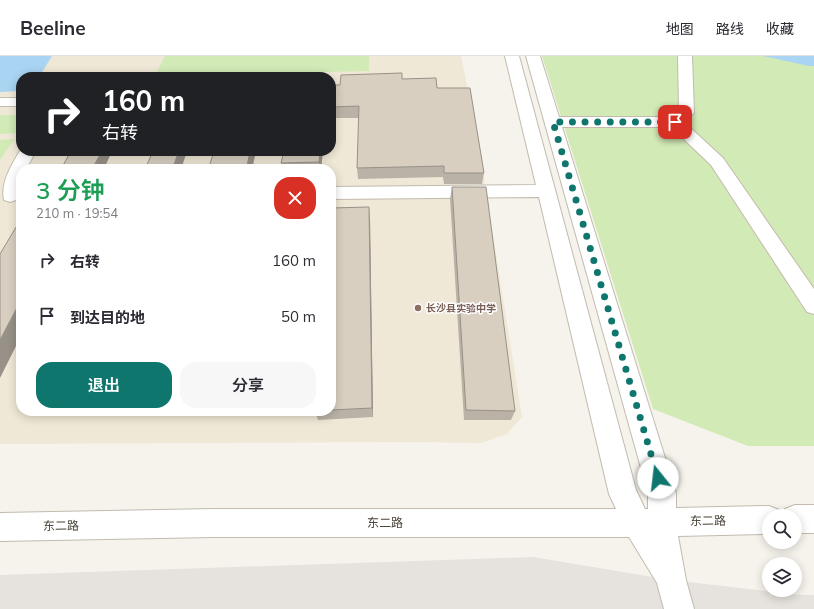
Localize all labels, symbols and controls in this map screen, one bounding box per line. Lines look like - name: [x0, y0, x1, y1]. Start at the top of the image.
- text: Beeline: [20, 16, 86, 40]
- text: 地图: [666, 20, 694, 38]
- text: 路线: [716, 20, 744, 38]
- text: 收藏: [766, 20, 794, 38]
- text: 160 m: [102, 83, 185, 118]
- icon: right: [36, 88, 88, 140]
- pin: [658, 105, 692, 139]
- icon: arrive: [664, 111, 686, 133]
- text: 右转: [102, 121, 138, 144]
- text: 3 分钟: [36, 175, 105, 205]
- button: close: [274, 177, 316, 219]
- text: 210 m · 19:54: [36, 205, 118, 221]
- icon: right: [36, 249, 58, 271]
- text: 160 m: [272, 251, 316, 270]
- text: 右转: [70, 252, 100, 271]
- place label: 长沙县实验中学: [426, 302, 496, 315]
- marker: 长沙县实验中学: [413, 303, 423, 313]
- icon: arrive: [36, 305, 58, 327]
- text: 50 m: [281, 307, 316, 326]
- text: 到达目的地: [70, 308, 145, 327]
- button: 退出: [36, 362, 172, 408]
- button: 分享: [180, 362, 316, 408]
- position arrow: [637, 457, 679, 499]
- map controls: [762, 509, 802, 597]
- button: search: [762, 509, 802, 549]
- street label: 东二路: [690, 513, 726, 528]
- street label: 东二路: [367, 515, 403, 530]
- street label: 东二路: [43, 518, 79, 533]
- button: layers: [762, 557, 802, 597]

